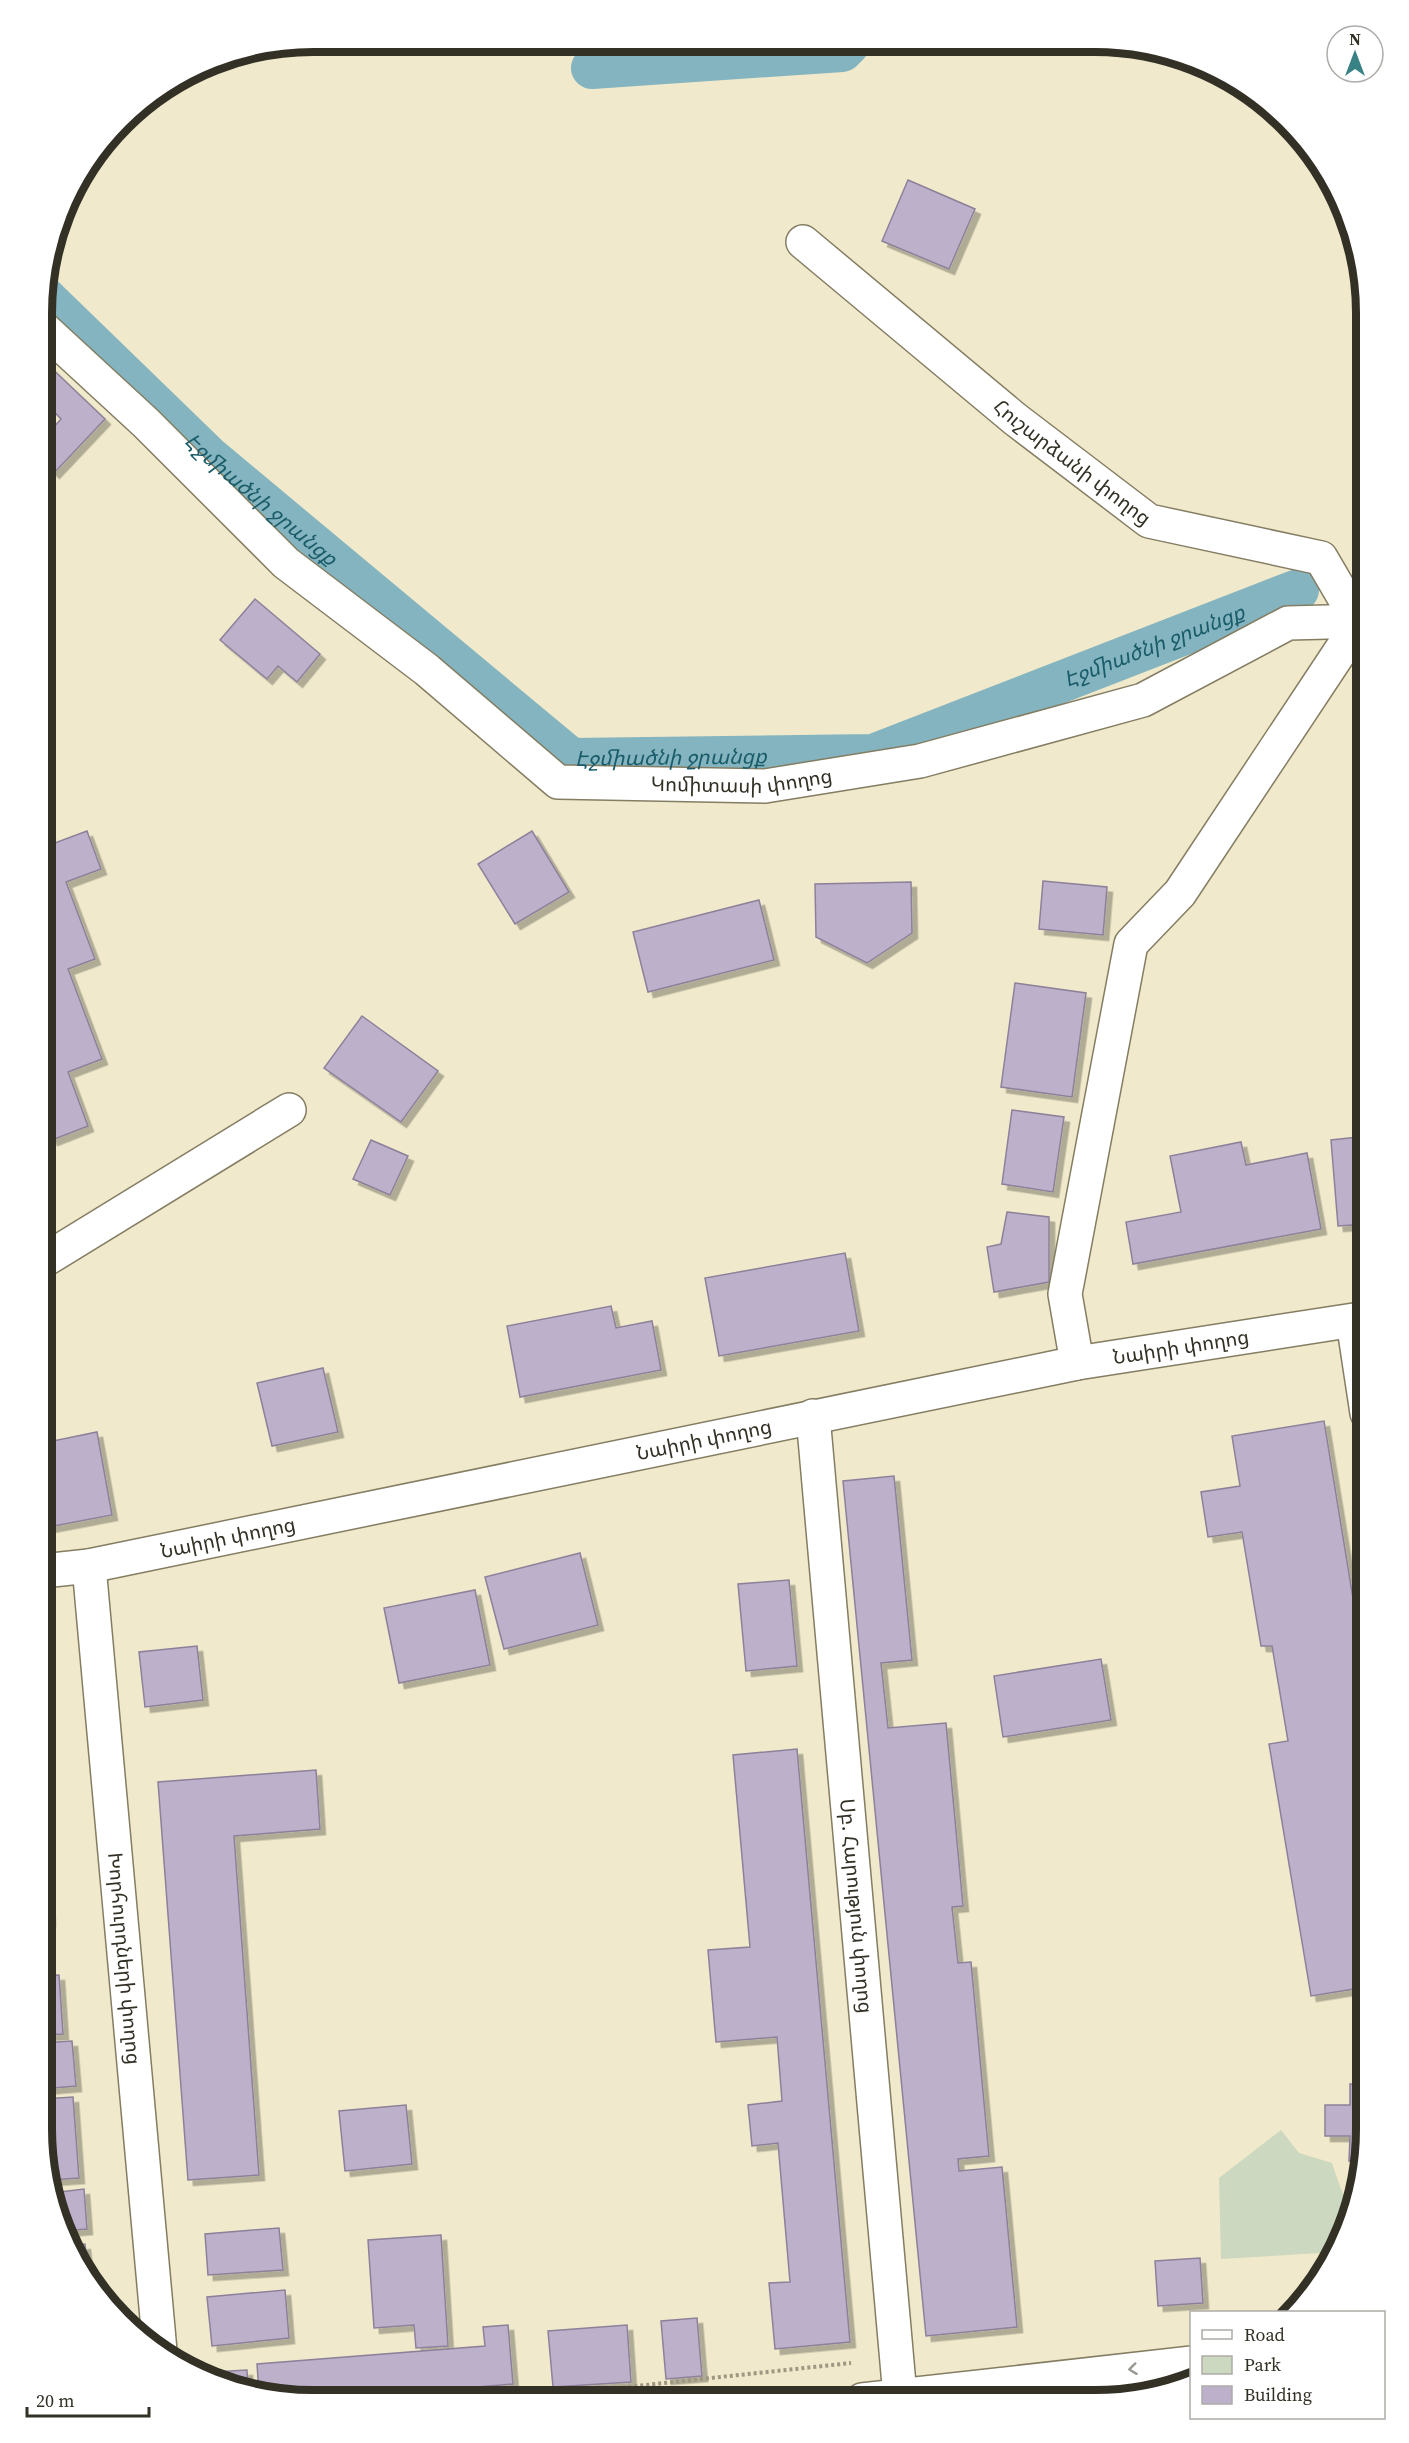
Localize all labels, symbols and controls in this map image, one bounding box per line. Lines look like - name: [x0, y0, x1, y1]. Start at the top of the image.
- north arrow: [1325, 24, 1385, 84]
- text: N: [1349, 28, 1361, 50]
- street label: Հուշարձանի փողոց: [987, 393, 1157, 532]
- water label: Էջմիածնի ջրանցք: [179, 426, 345, 573]
- water label: Էջմիածնի ջրանցք: [1059, 597, 1250, 694]
- water label: Էջմիածնի ջրանցք: [575, 741, 768, 773]
- street label: Կոմիտասի փողոց: [651, 761, 834, 800]
- street label: Նաիրի փողոց: [1111, 1323, 1251, 1371]
- street label: Նաիրի փողոց: [634, 1412, 774, 1467]
- street label: Նաիրի փողոց: [158, 1510, 298, 1565]
- street label: Սբ. Հարություն փողոց: [833, 1798, 880, 2015]
- street label: Խորհուրդների փողոց: [101, 1851, 148, 2066]
- legend: [1190, 2311, 1385, 2419]
- text: Road: [1244, 2322, 1285, 2347]
- text: Park: [1244, 2352, 1281, 2377]
- one-way arrow: [1129, 2363, 1138, 2375]
- scale bar: [27, 2380, 148, 2418]
- text: Building: [1244, 2382, 1312, 2407]
- text: 20 m: [36, 2388, 74, 2413]

